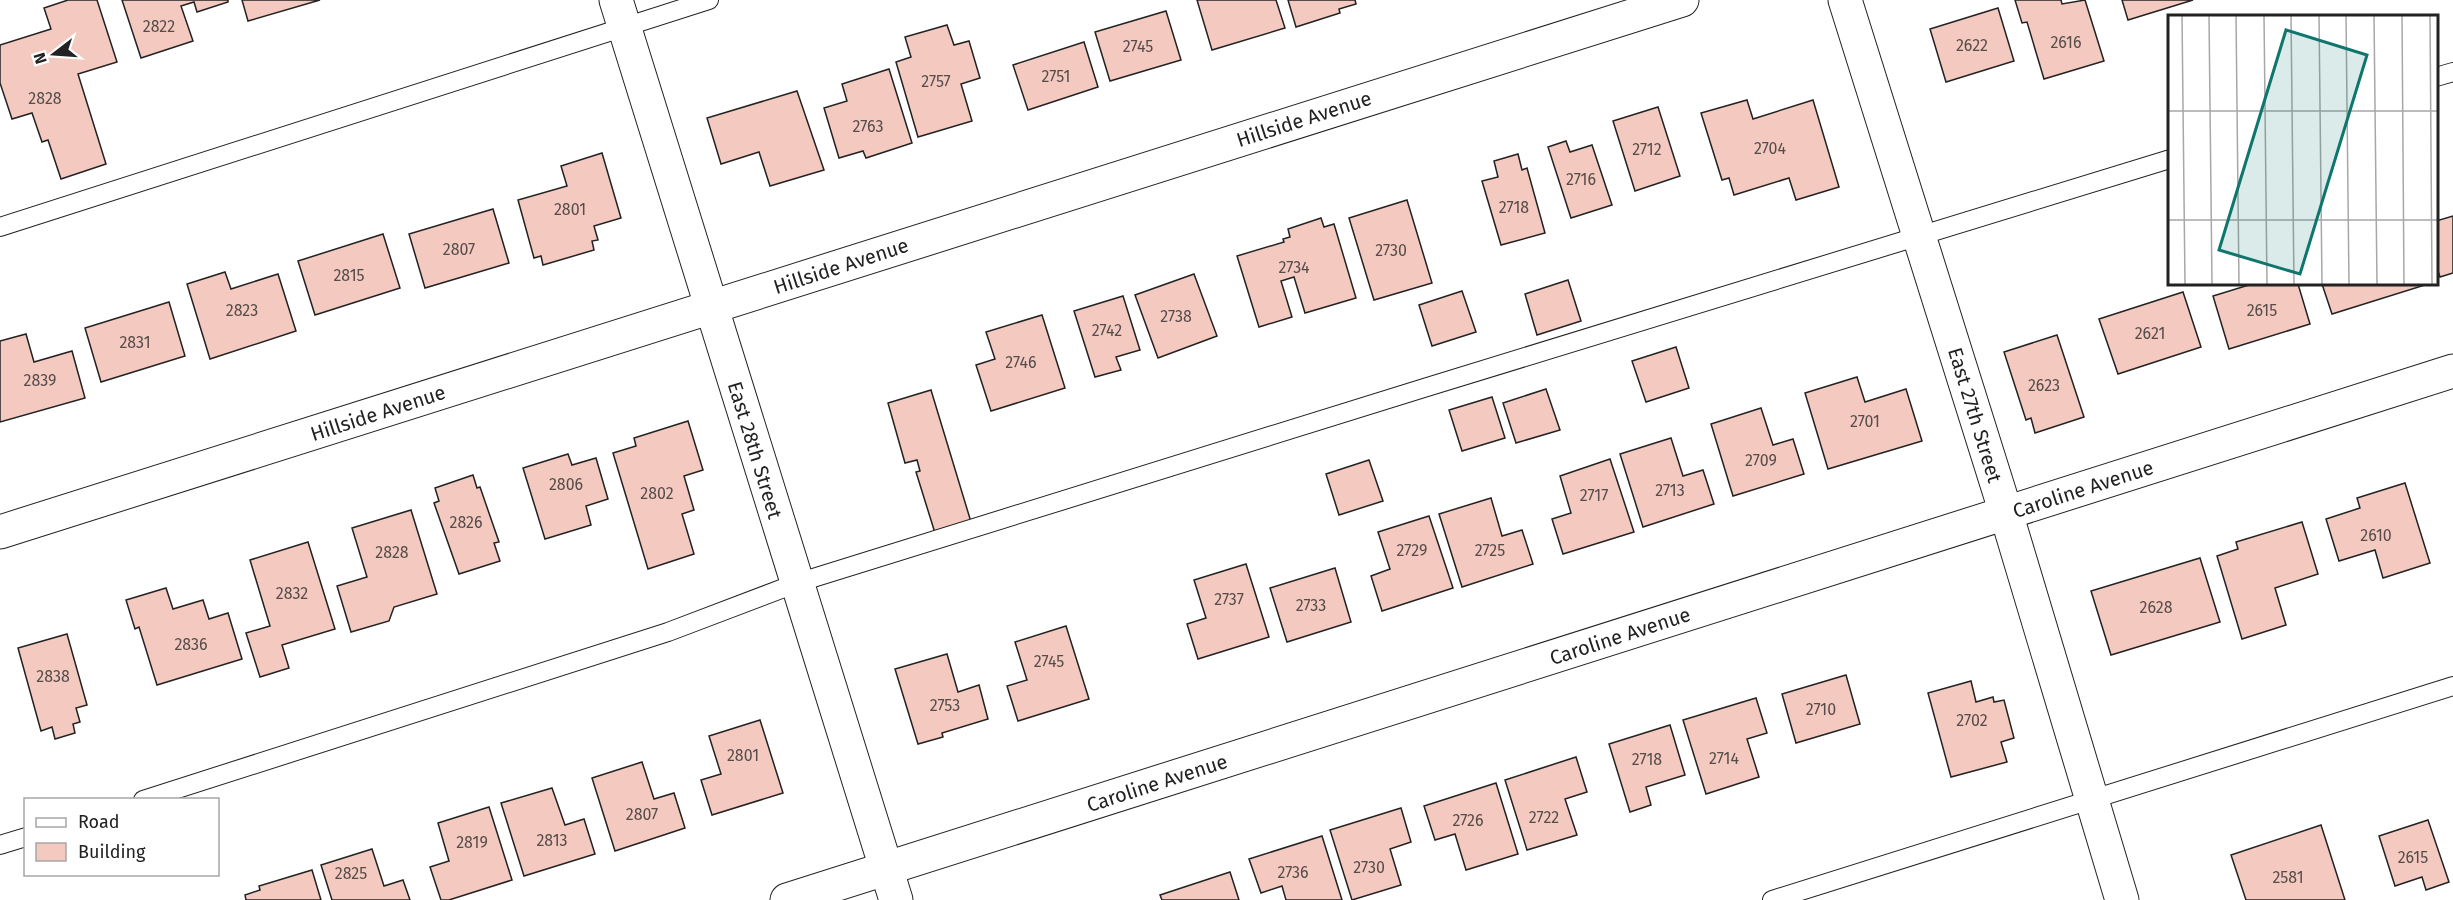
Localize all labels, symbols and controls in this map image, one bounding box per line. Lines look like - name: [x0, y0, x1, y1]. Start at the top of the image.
- inset map: [2168, 15, 2438, 285]
- house number: 2822: [143, 17, 175, 36]
- north arrow: [24, 24, 84, 84]
- house number: 2616: [2050, 33, 2082, 52]
- house number: 2622: [1956, 36, 1988, 55]
- house number: 2745: [1123, 37, 1153, 56]
- text: N: [29, 50, 51, 66]
- house number: 2751: [1042, 67, 1070, 86]
- house number: 2757: [921, 72, 951, 91]
- street label: Hillside Avenue: [1233, 86, 1375, 152]
- house number: 2828: [28, 89, 62, 108]
- house number: 2763: [853, 117, 883, 136]
- house number: 2704: [1754, 139, 1787, 158]
- house number: 2712: [1632, 140, 1662, 159]
- house number: 2716: [1566, 170, 1596, 189]
- house number: 2718: [1499, 198, 1529, 217]
- house number: 2801: [554, 200, 586, 219]
- street label: Hillside Avenue: [770, 233, 912, 299]
- house number: 2807: [443, 240, 475, 259]
- house number: 2730: [1375, 241, 1407, 260]
- house number: 2734: [1278, 258, 1310, 277]
- house number: 2815: [333, 266, 365, 285]
- house number: 2823: [226, 301, 258, 320]
- house number: 2615: [2247, 301, 2277, 320]
- house number: 2738: [1160, 307, 1192, 326]
- house number: 2742: [1092, 321, 1122, 340]
- house number: 2621: [2135, 324, 2165, 343]
- house number: 2831: [119, 333, 151, 352]
- street label: East 27th Street: [1943, 345, 2007, 486]
- house number: 2746: [1005, 353, 1037, 372]
- house number: 2839: [24, 371, 56, 390]
- house number: 2623: [2028, 376, 2060, 395]
- street label: East 28th Street: [723, 378, 788, 522]
- street label: Hillside Avenue: [307, 380, 449, 446]
- house number: 2701: [1850, 412, 1880, 431]
- house number: 2709: [1745, 451, 1777, 470]
- street label: Caroline Avenue: [2010, 455, 2156, 523]
- house number: 2806: [549, 475, 583, 494]
- house number: 2713: [1655, 481, 1685, 500]
- house number: 2802: [640, 484, 674, 503]
- house number: 2717: [1580, 486, 1608, 505]
- house number: 2826: [449, 513, 483, 532]
- house number: 2610: [2360, 526, 2392, 545]
- house number: 2729: [1397, 541, 1427, 560]
- house number: 2725: [1475, 541, 1505, 560]
- house number: 2828: [375, 543, 409, 562]
- house number: 2832: [276, 584, 308, 603]
- house number: 2737: [1214, 590, 1244, 609]
- house number: 2733: [1296, 596, 1326, 615]
- house number: 2628: [2140, 598, 2173, 617]
- street label: Caroline Avenue: [1547, 602, 1693, 670]
- house number: 2836: [174, 635, 208, 654]
- house number: 2745: [1034, 652, 1064, 671]
- house number: 2838: [36, 667, 70, 686]
- house number: 2753: [930, 696, 960, 715]
- house number: 2710: [1806, 700, 1836, 719]
- house number: 2702: [1956, 711, 1988, 730]
- house number: 2801: [727, 746, 759, 765]
- street label: Caroline Avenue: [1084, 749, 1230, 817]
- house number: 2714: [1709, 749, 1739, 768]
- house number: 2718: [1632, 750, 1662, 769]
- legend: [24, 798, 219, 876]
- house number: 2807: [626, 805, 658, 824]
- house number: 2722: [1529, 808, 1559, 827]
- text: Road: [78, 811, 120, 833]
- house number: 2726: [1452, 811, 1484, 830]
- house number: 2813: [536, 831, 568, 850]
- house number: 2819: [456, 833, 488, 852]
- text: Building: [78, 841, 146, 863]
- house number: 2615: [2398, 848, 2428, 867]
- house number: 2730: [1353, 858, 1385, 877]
- house number: 2736: [1277, 863, 1309, 882]
- house number: 2825: [335, 864, 367, 883]
- house number: 2581: [2272, 868, 2304, 887]

